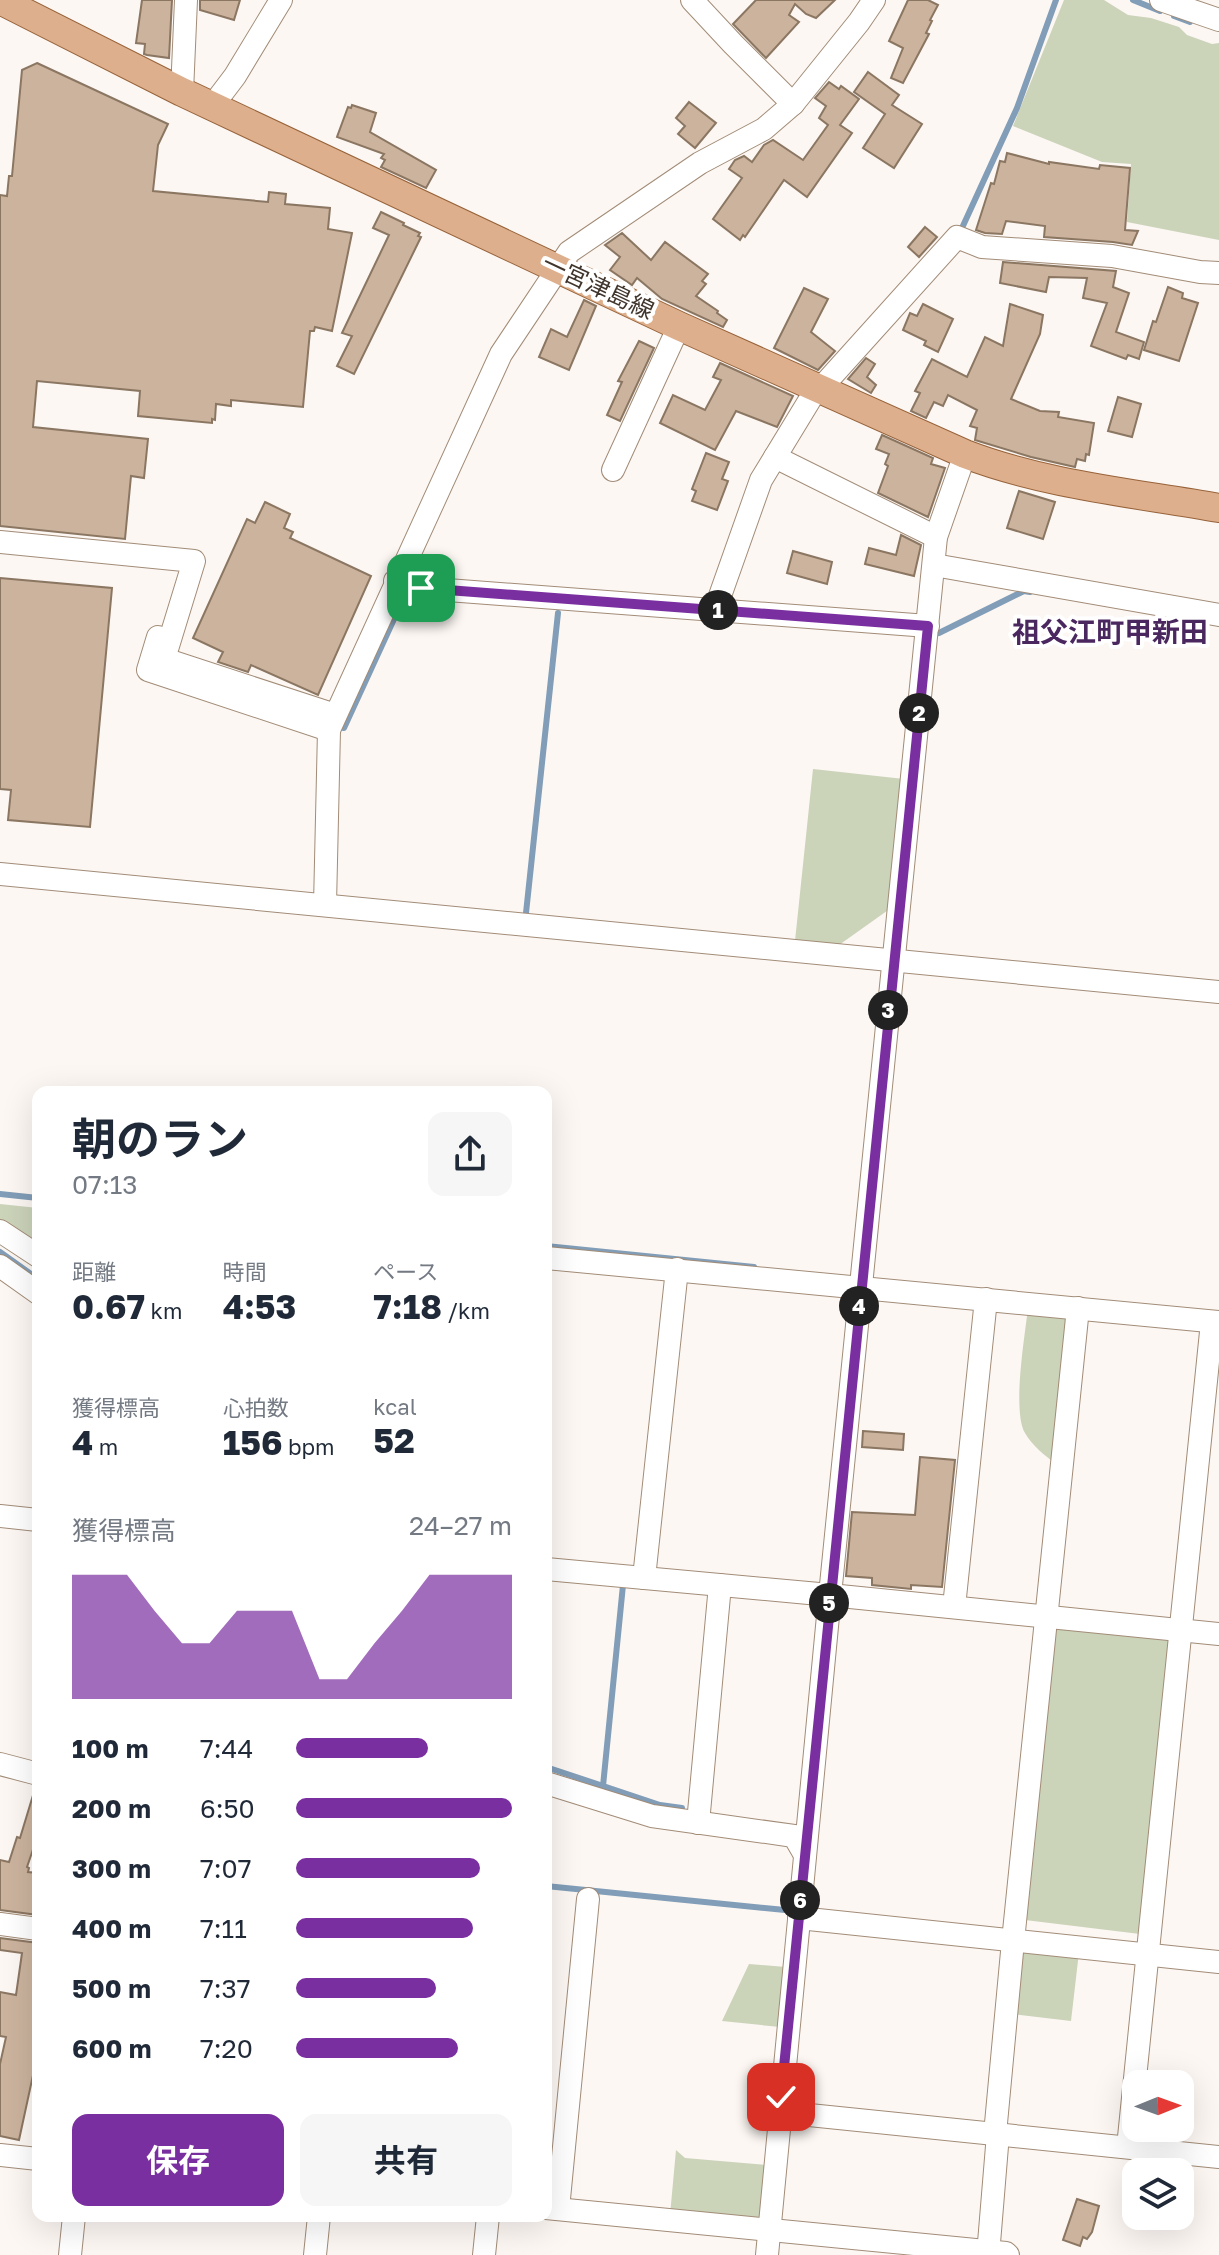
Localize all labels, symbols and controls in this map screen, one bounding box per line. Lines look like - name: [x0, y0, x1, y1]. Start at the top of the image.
- street label: 一宮津島線: [538, 247, 659, 324]
- pin: [387, 554, 455, 622]
- icon: arrive: [399, 566, 443, 610]
- pin: 1: [698, 590, 738, 630]
- text: 1: [712, 596, 724, 623]
- district label: 祖父江町甲新田: [1012, 615, 1208, 648]
- pin: 2: [899, 693, 939, 733]
- text: 2: [912, 699, 926, 726]
- pin: 3: [868, 990, 908, 1030]
- text: 3: [881, 996, 895, 1023]
- text: 朝のラン: [72, 1112, 248, 1165]
- button: share: [428, 1112, 512, 1196]
- text: 07:13: [72, 1169, 138, 1200]
- text: 距離: [72, 1258, 116, 1285]
- text: 時間: [223, 1258, 267, 1285]
- text: ペース: [373, 1258, 438, 1285]
- text: 0.67: [72, 1286, 145, 1326]
- text: 4:53: [223, 1286, 296, 1326]
- text: 7:18: [373, 1286, 442, 1326]
- pin: 4: [839, 1286, 879, 1326]
- text: 4: [852, 1292, 866, 1319]
- text: km: [145, 1297, 183, 1324]
- text: /km: [442, 1297, 490, 1324]
- text: kcal: [373, 1393, 417, 1420]
- text: 獲得標高: [72, 1394, 160, 1421]
- text: 心拍数: [223, 1394, 289, 1421]
- text: 52: [373, 1420, 415, 1460]
- text: 4: [72, 1422, 93, 1462]
- text: 156: [223, 1422, 283, 1462]
- text: m: [93, 1433, 118, 1460]
- text: bpm: [283, 1433, 335, 1460]
- text: 24–27 m: [409, 1510, 512, 1541]
- text: 獲得標高: [72, 1515, 176, 1546]
- pin: 5: [809, 1583, 849, 1623]
- text: 5: [822, 1589, 836, 1616]
- text: 100 m: [72, 1733, 148, 1764]
- text: 7:44: [200, 1733, 253, 1764]
- text: 200 m: [72, 1793, 151, 1824]
- text: 6:50: [200, 1793, 255, 1824]
- text: 300 m: [72, 1853, 151, 1884]
- text: 7:07: [200, 1853, 251, 1884]
- pin: 6: [780, 1880, 820, 1920]
- text: 6: [793, 1886, 807, 1913]
- text: 400 m: [72, 1913, 151, 1944]
- text: 7:11: [200, 1913, 247, 1944]
- text: 500 m: [72, 1973, 151, 2004]
- text: 7:37: [200, 1973, 251, 2004]
- text: 600 m: [72, 2033, 152, 2064]
- text: 7:20: [200, 2033, 253, 2064]
- pin: [747, 2063, 815, 2131]
- north arrow: [1122, 2070, 1194, 2142]
- map controls: [1122, 2070, 1194, 2230]
- icon: check: [759, 2075, 803, 2119]
- button: 保存: [72, 2114, 284, 2206]
- button: 共有: [300, 2114, 512, 2206]
- button: layers: [1122, 2158, 1194, 2230]

